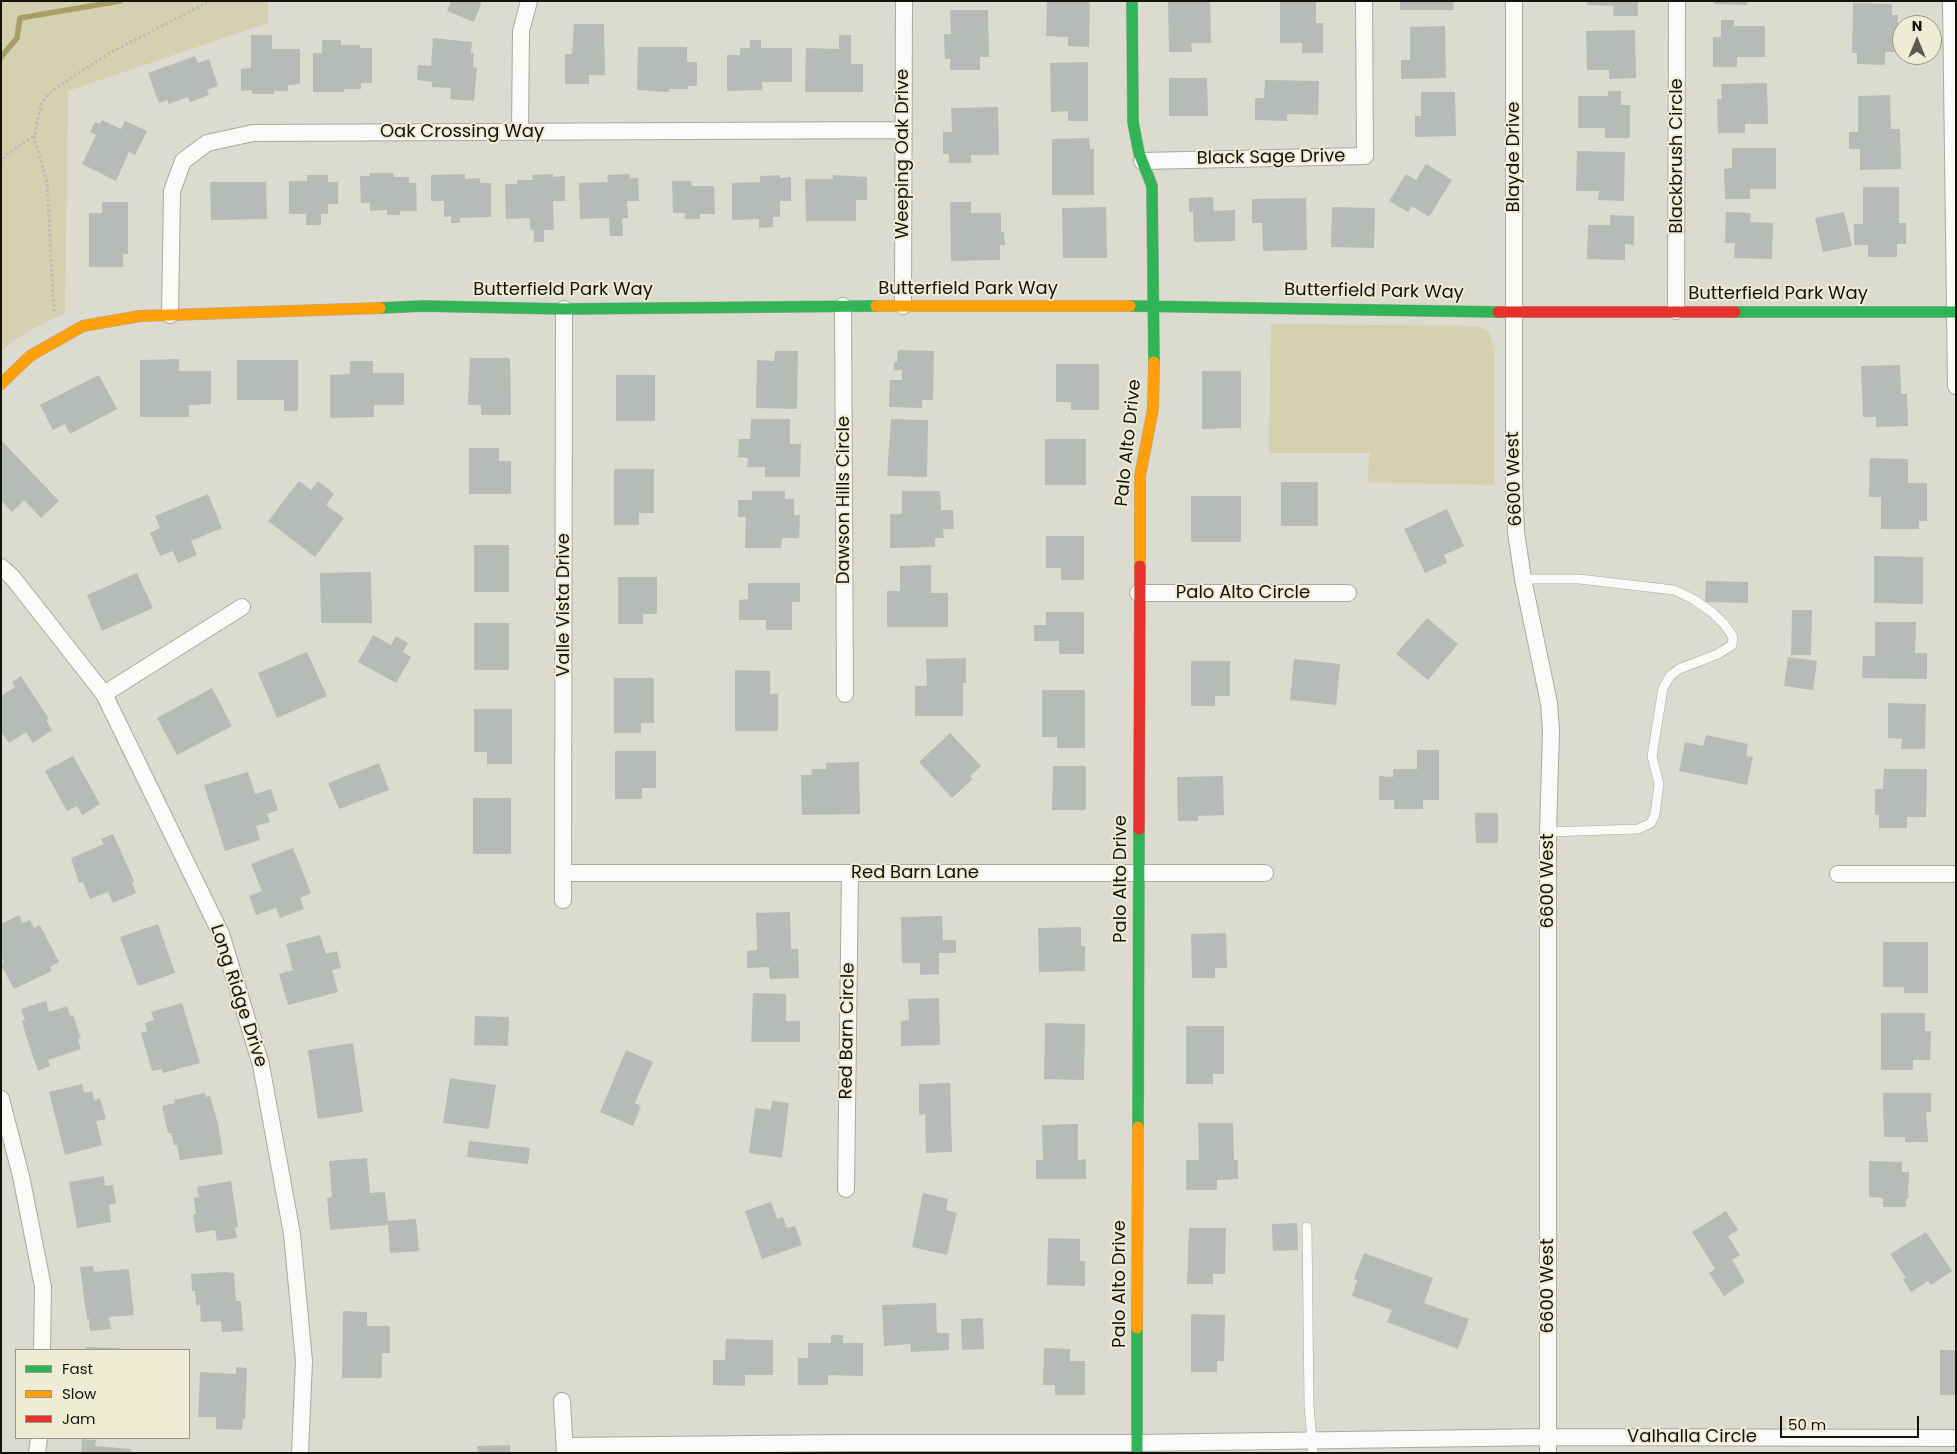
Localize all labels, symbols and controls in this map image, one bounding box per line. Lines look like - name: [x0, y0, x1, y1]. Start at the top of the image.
- north arrow: [1892, 15, 1942, 65]
- text: N: [1912, 16, 1922, 36]
- street label: Weeping Oak Drive: [892, 69, 914, 239]
- street label: Blackbrush Circle: [1666, 78, 1688, 234]
- street label: Blayde Drive: [1503, 101, 1525, 213]
- street label: Oak Crossing Way: [380, 121, 544, 143]
- street label: Black Sage Drive: [1197, 146, 1345, 170]
- street label: Butterfield Park Way: [878, 278, 1058, 300]
- street label: Butterfield Park Way: [473, 279, 653, 301]
- street label: Butterfield Park Way: [1284, 280, 1464, 304]
- street label: Butterfield Park Way: [1688, 283, 1868, 305]
- street label: Palo Alto Drive: [1112, 378, 1146, 508]
- street label: Dawson Hills Circle: [833, 416, 855, 584]
- street label: 6600 West: [1503, 431, 1527, 527]
- street label: Valle Vista Drive: [553, 533, 575, 677]
- street label: Palo Alto Circle: [1176, 582, 1310, 604]
- street label: Palo Alto Drive: [1110, 815, 1132, 943]
- street label: 6600 West: [1537, 834, 1559, 928]
- street label: Red Barn Lane: [851, 862, 979, 884]
- street label: Long Ridge Drive: [205, 922, 271, 1070]
- street label: Red Barn Circle: [836, 962, 860, 1100]
- street label: Palo Alto Drive: [1109, 1220, 1131, 1348]
- street label: 6600 West: [1537, 1239, 1559, 1333]
- legend: [15, 1349, 190, 1439]
- text: Fast: [62, 1358, 93, 1379]
- text: Slow: [62, 1383, 96, 1404]
- scale bar: [1782, 1406, 1921, 1438]
- text: Jam: [62, 1408, 96, 1429]
- text: 50 m: [1788, 1414, 1826, 1435]
- street label: Valhalla Circle: [1627, 1426, 1757, 1448]

